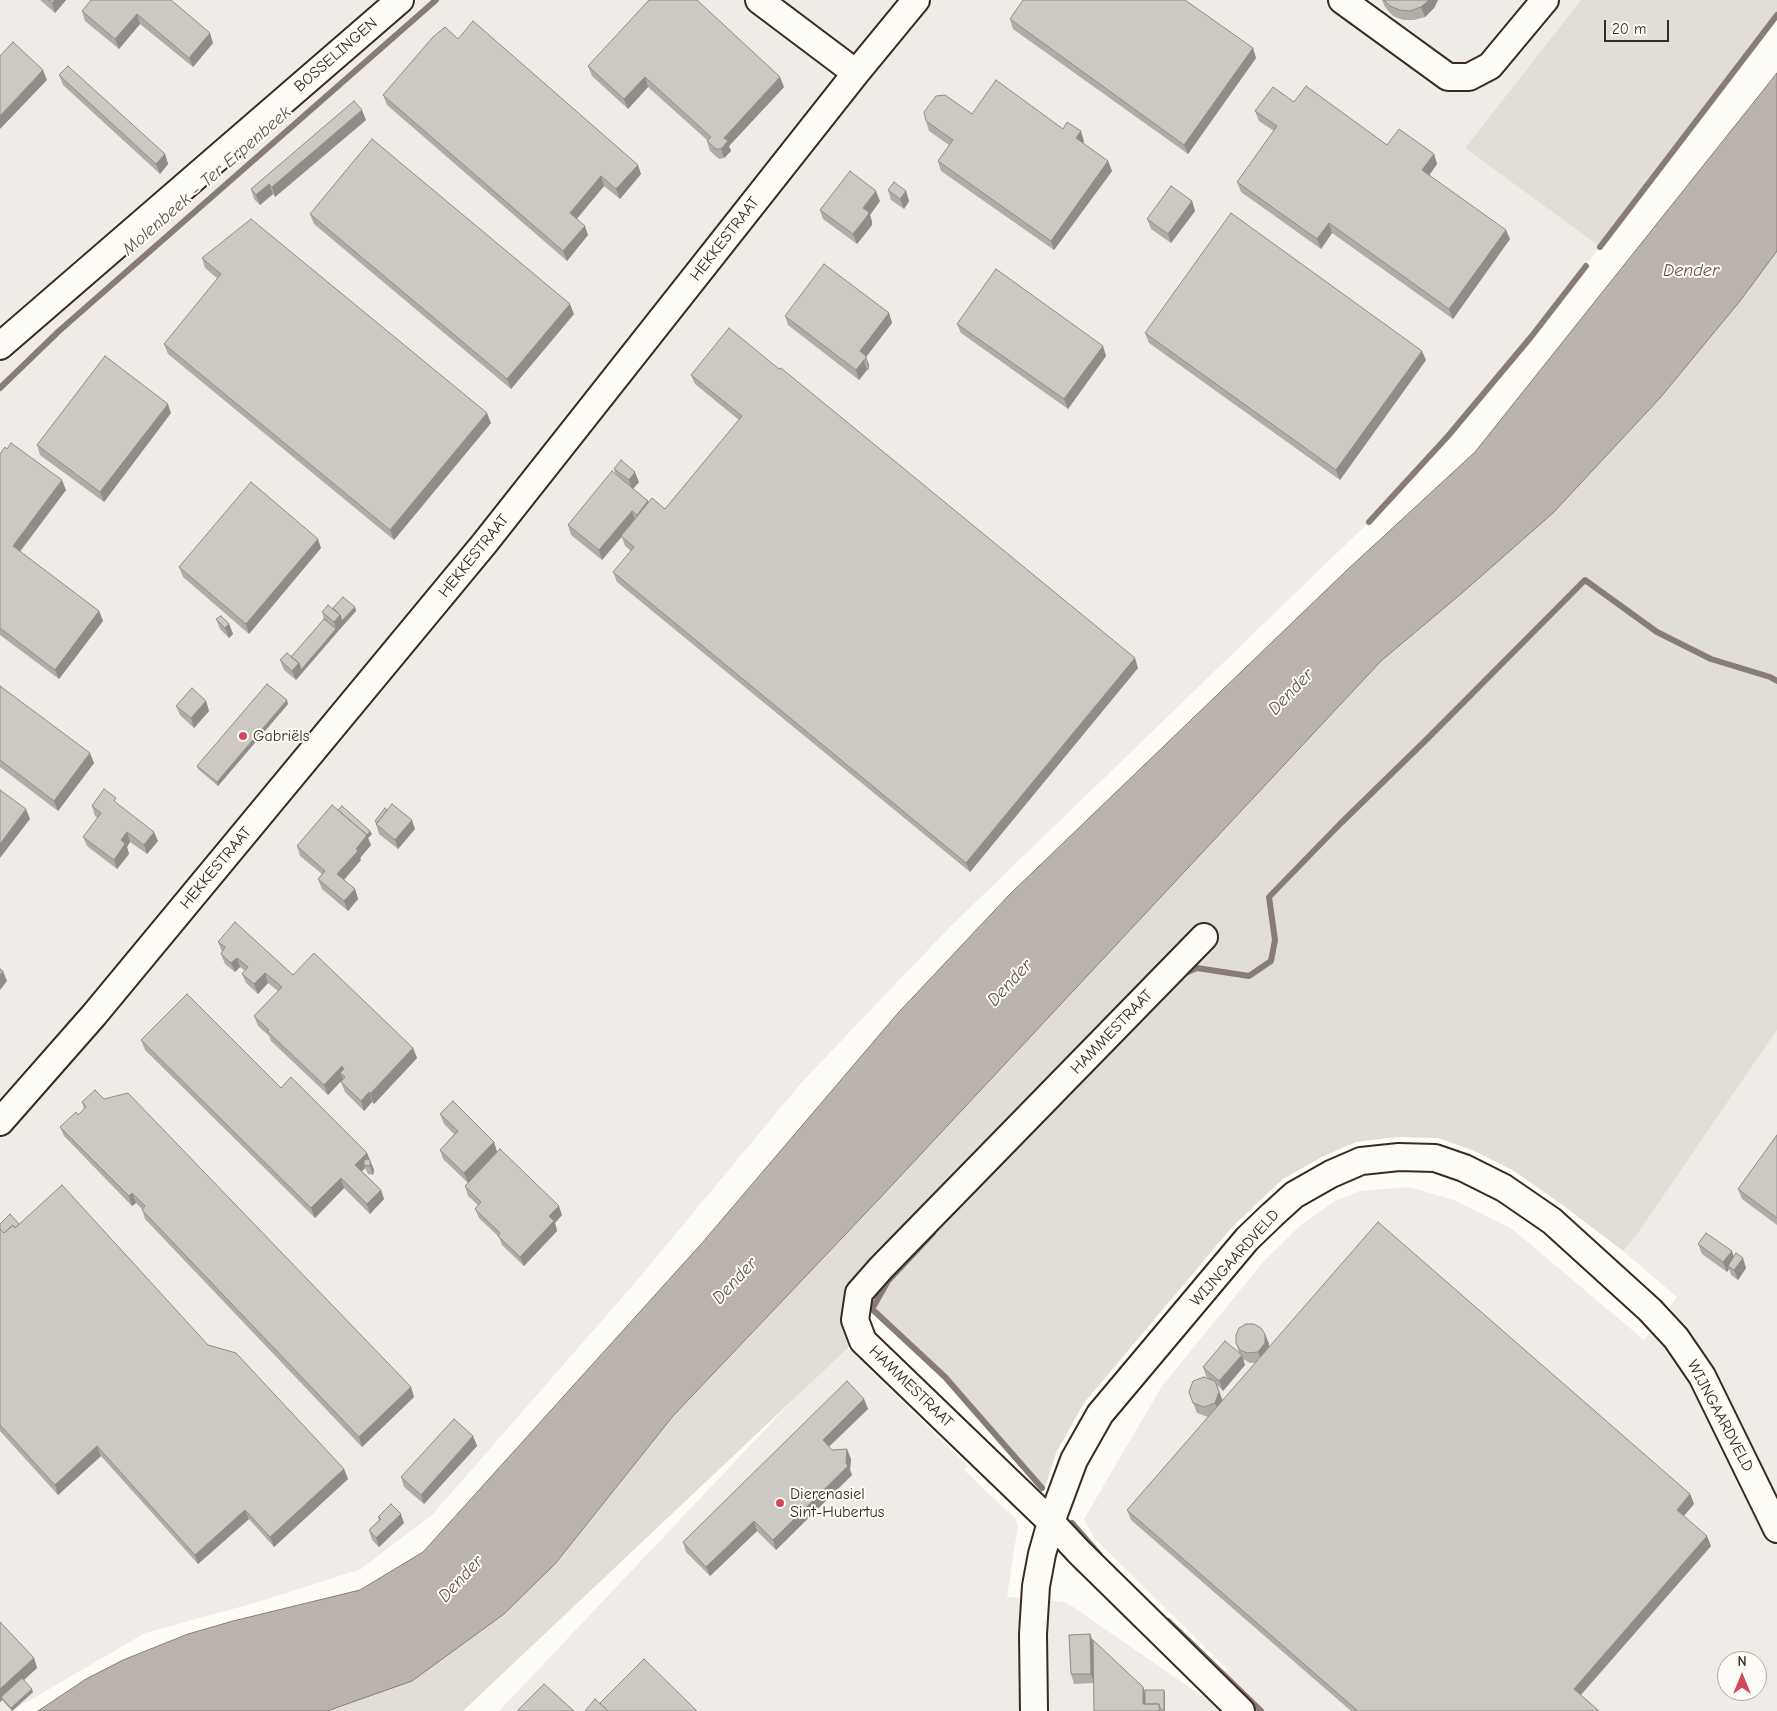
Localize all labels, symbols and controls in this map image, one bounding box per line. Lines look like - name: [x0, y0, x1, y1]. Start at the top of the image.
- scale bar: [1607, 10, 1672, 42]
- street label: BOSSELINGEN: [290, 14, 382, 96]
- text: 20 m: [1612, 20, 1646, 38]
- water label: Molenbeek - Ter Erpenbeek: [118, 102, 296, 260]
- street label: HEKKESTRAAT: [686, 193, 764, 285]
- water label: Dender: [1663, 260, 1719, 282]
- street label: HEKKESTRAAT: [435, 511, 513, 601]
- water label: Dender: [1264, 664, 1318, 720]
- place label: Gabriëls: [253, 726, 309, 746]
- marker: Gabriëls: [237, 730, 249, 742]
- street label: HEKKESTRAAT: [176, 823, 256, 913]
- water label: Dender: [983, 955, 1037, 1011]
- street label: HAMMESTRAAT: [1067, 986, 1157, 1078]
- street label: WIJNGAARDVELD: [1187, 1206, 1283, 1310]
- water label: Dender: [708, 1253, 762, 1309]
- street label: HAMMESTRAAT: [865, 1342, 957, 1432]
- street label: WIJNGAARDVELD: [1683, 1357, 1757, 1475]
- place label: Dierenasiel Sint-Hubertus: [790, 1484, 884, 1522]
- marker: Dierenasiel Sint-Hubertus: [774, 1497, 786, 1509]
- water label: Dender: [434, 1551, 488, 1607]
- north arrow: [1717, 1651, 1767, 1701]
- text: N: [1737, 1653, 1747, 1670]

